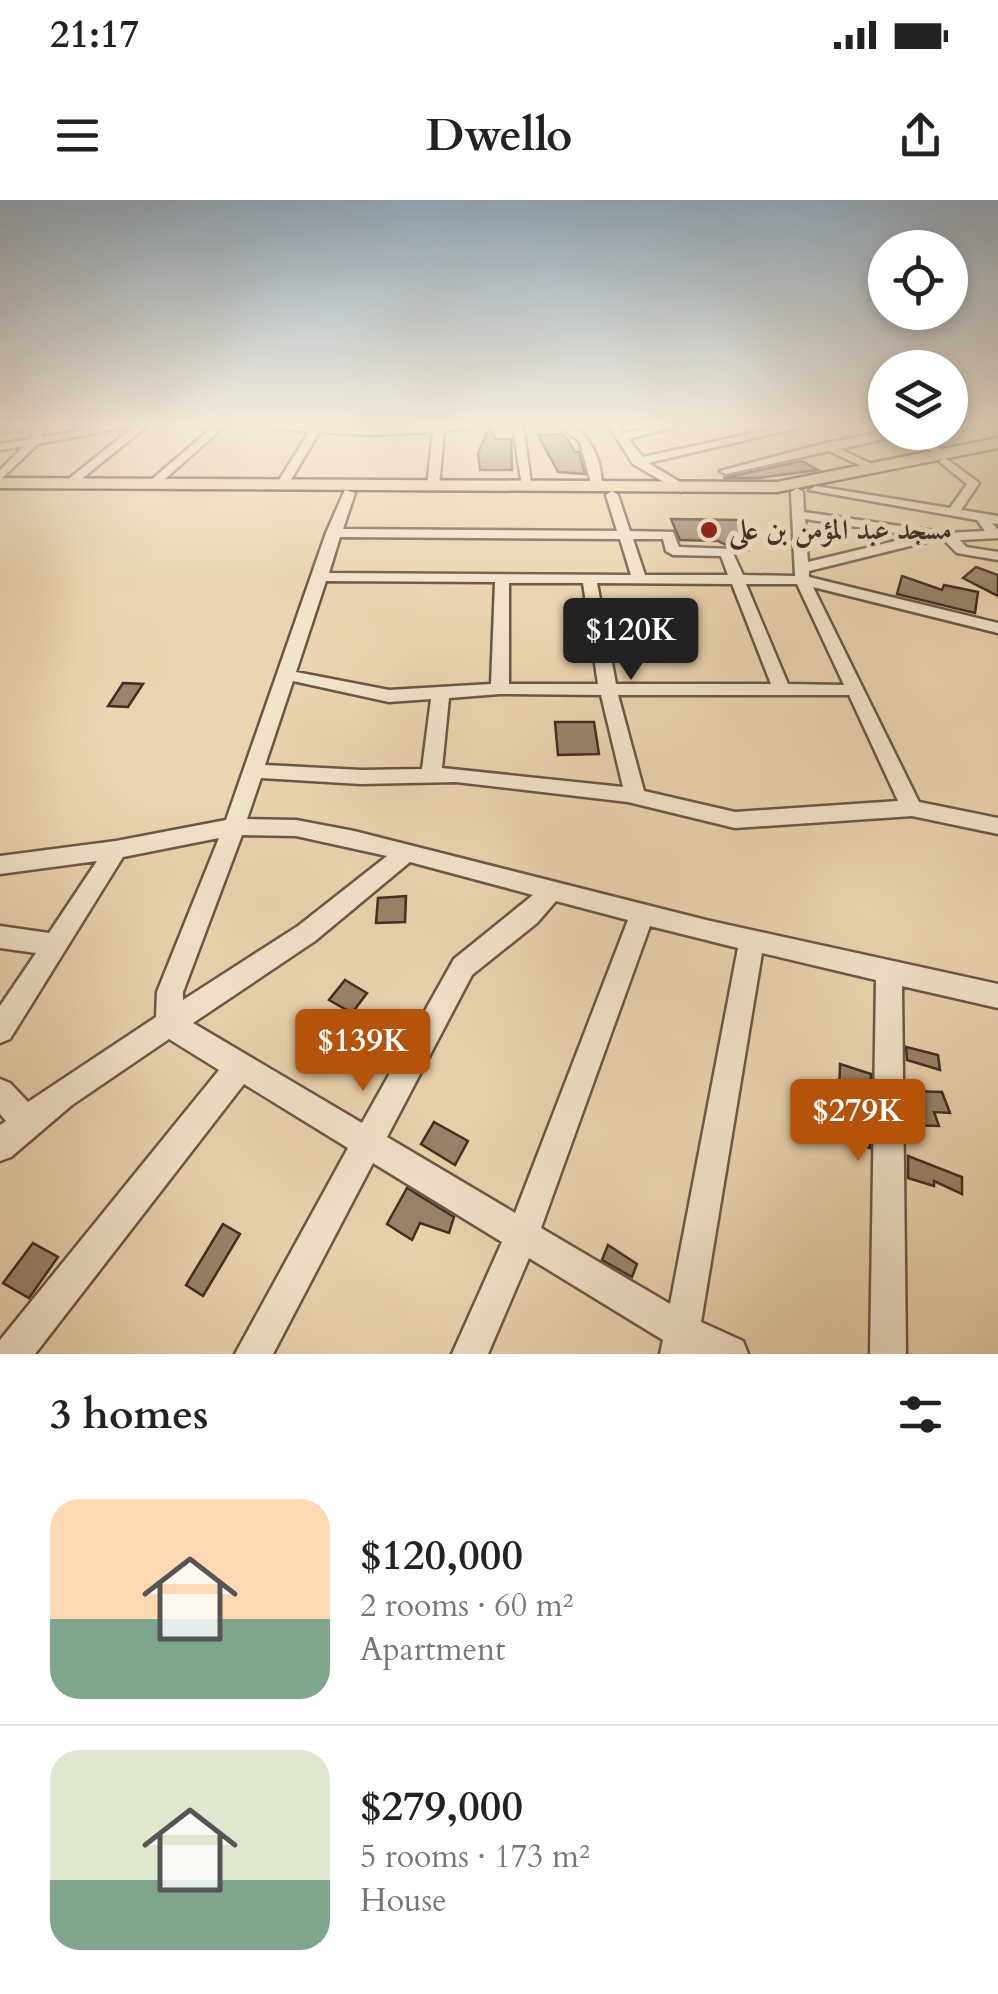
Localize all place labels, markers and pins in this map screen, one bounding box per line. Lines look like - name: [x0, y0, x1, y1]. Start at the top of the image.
- place label: مسجد عبد المؤمن بن على: [728, 511, 952, 551]
- marker: مسجد عبد المؤمن بن على: [698, 519, 720, 541]
- pin: $120K: [561, 598, 701, 683]
- pin: $139K: [293, 1009, 433, 1094]
- pin: $279K: [788, 1079, 928, 1164]

